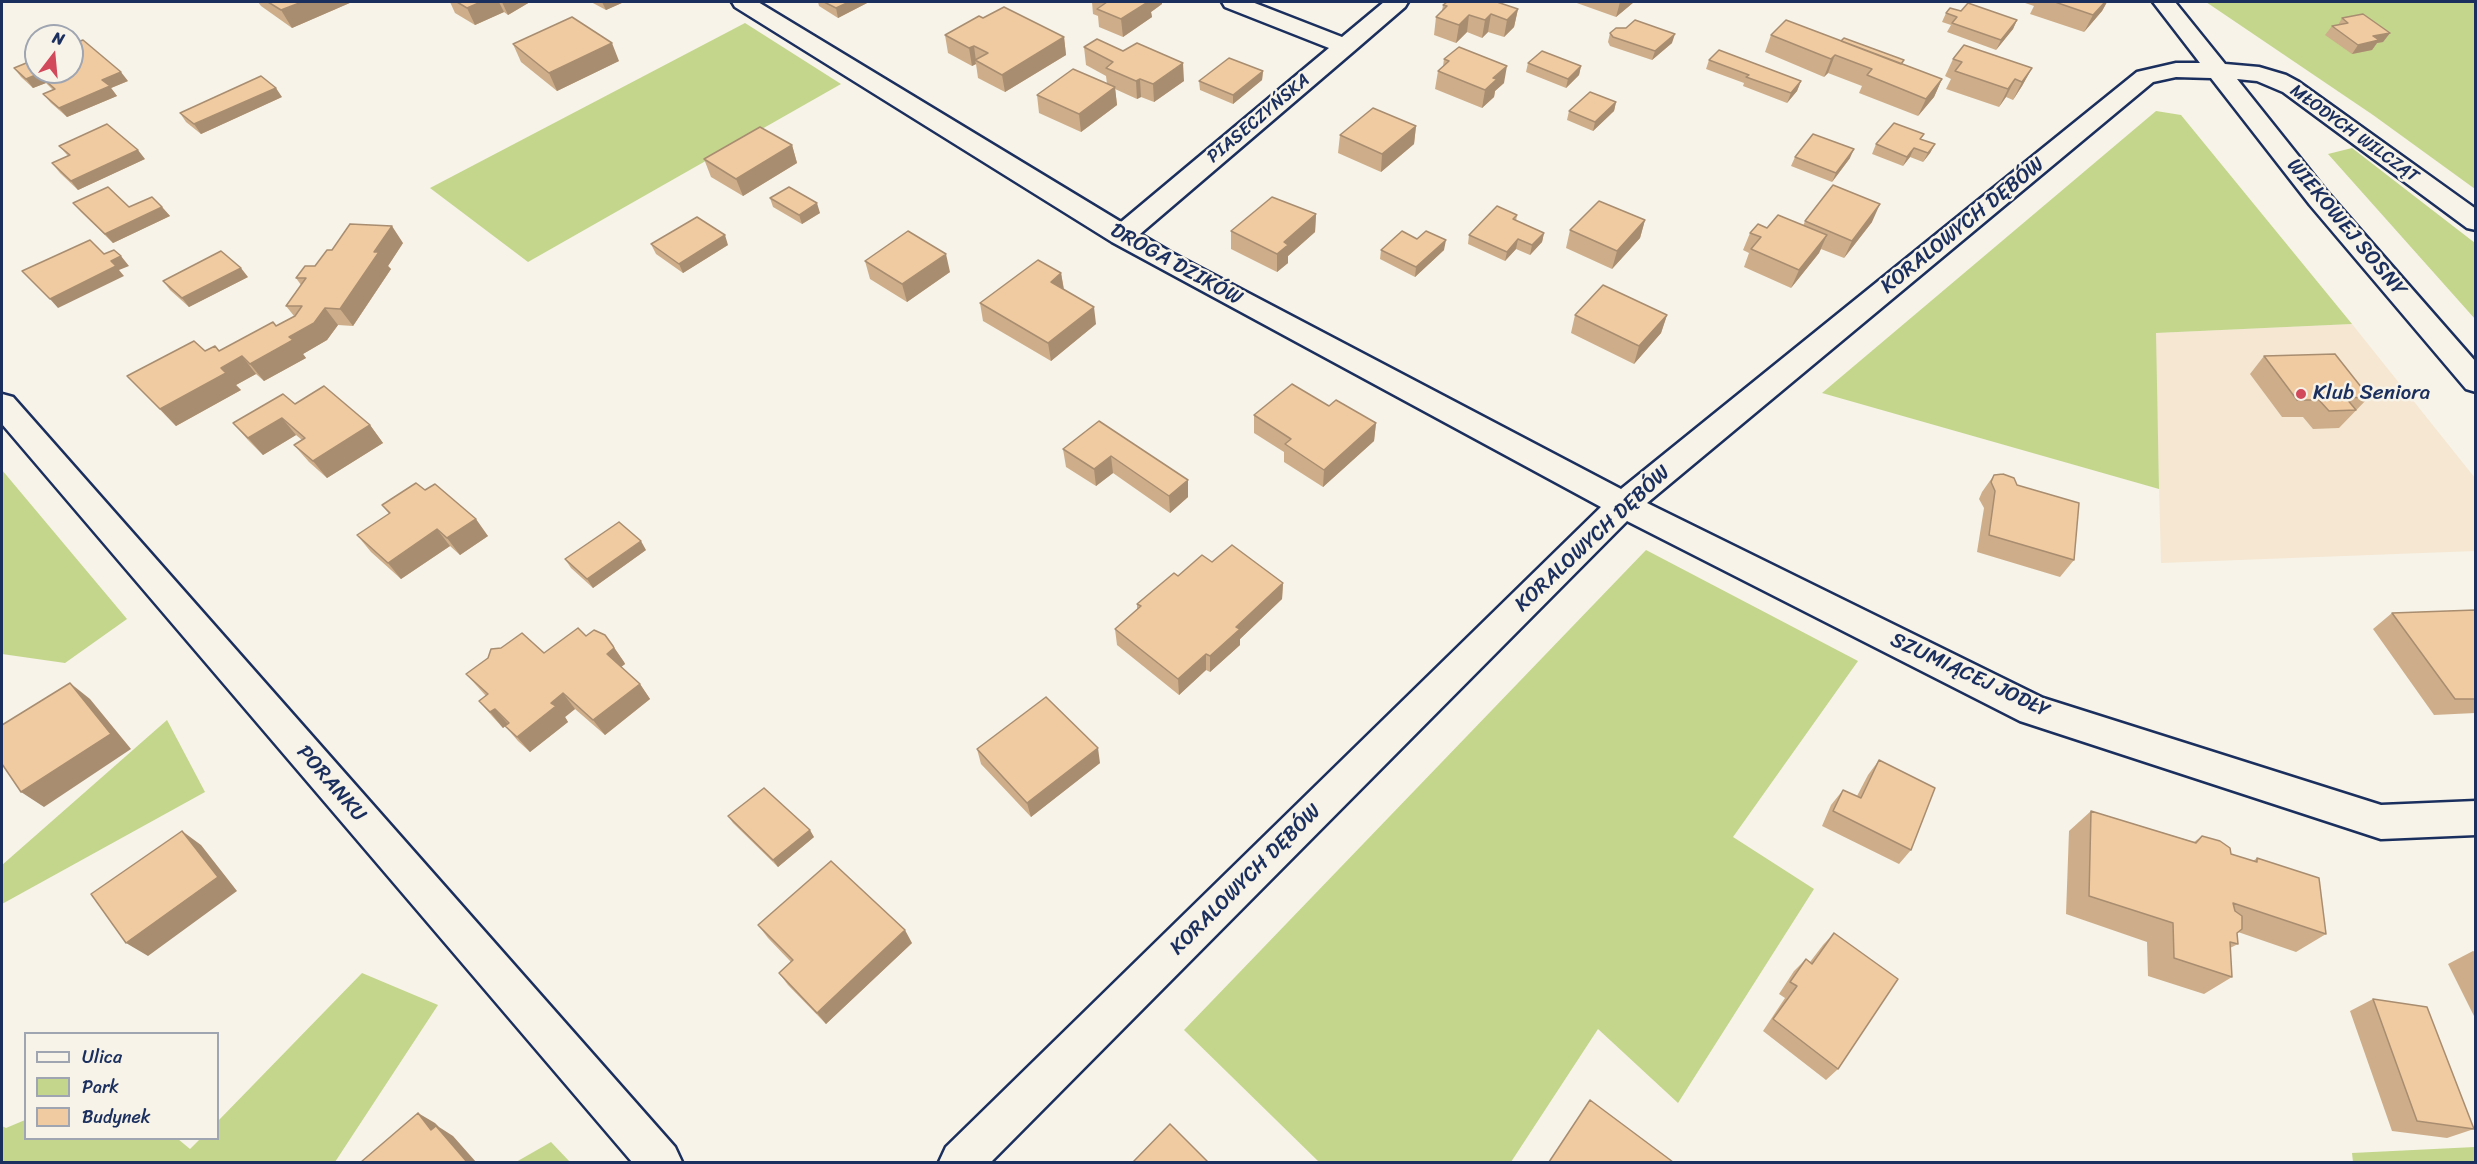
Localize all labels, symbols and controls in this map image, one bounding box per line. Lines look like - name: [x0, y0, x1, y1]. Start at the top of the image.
- text: N: [49, 23, 68, 54]
- north arrow: [24, 24, 84, 84]
- street label: PIASECZYŃSKA: [1203, 70, 1315, 168]
- street label: MŁODYCH WILCZĄT: [2286, 80, 2422, 188]
- street label: KORALOWYCH DĘBÓW: [1876, 152, 2050, 300]
- street label: WIEKOWEJ SOSNY: [2281, 154, 2411, 302]
- street label: DROGA DZIKÓW: [1106, 218, 1246, 312]
- place label: Klub Seniora: [2313, 381, 2430, 407]
- marker: Klub Seniora: [2294, 387, 2308, 401]
- street label: KORALOWYCH DĘBÓW: [1510, 460, 1676, 618]
- street label: SZUMIĄCEJ JODŁY: [1886, 628, 2054, 724]
- street label: PORANKU: [291, 740, 371, 828]
- street label: KORALOWYCH DĘBÓW: [1165, 799, 1327, 961]
- legend: [24, 1032, 219, 1140]
- text: Ulica: [82, 1041, 122, 1073]
- text: Park: [82, 1071, 119, 1103]
- text: Budynek: [82, 1101, 150, 1133]

